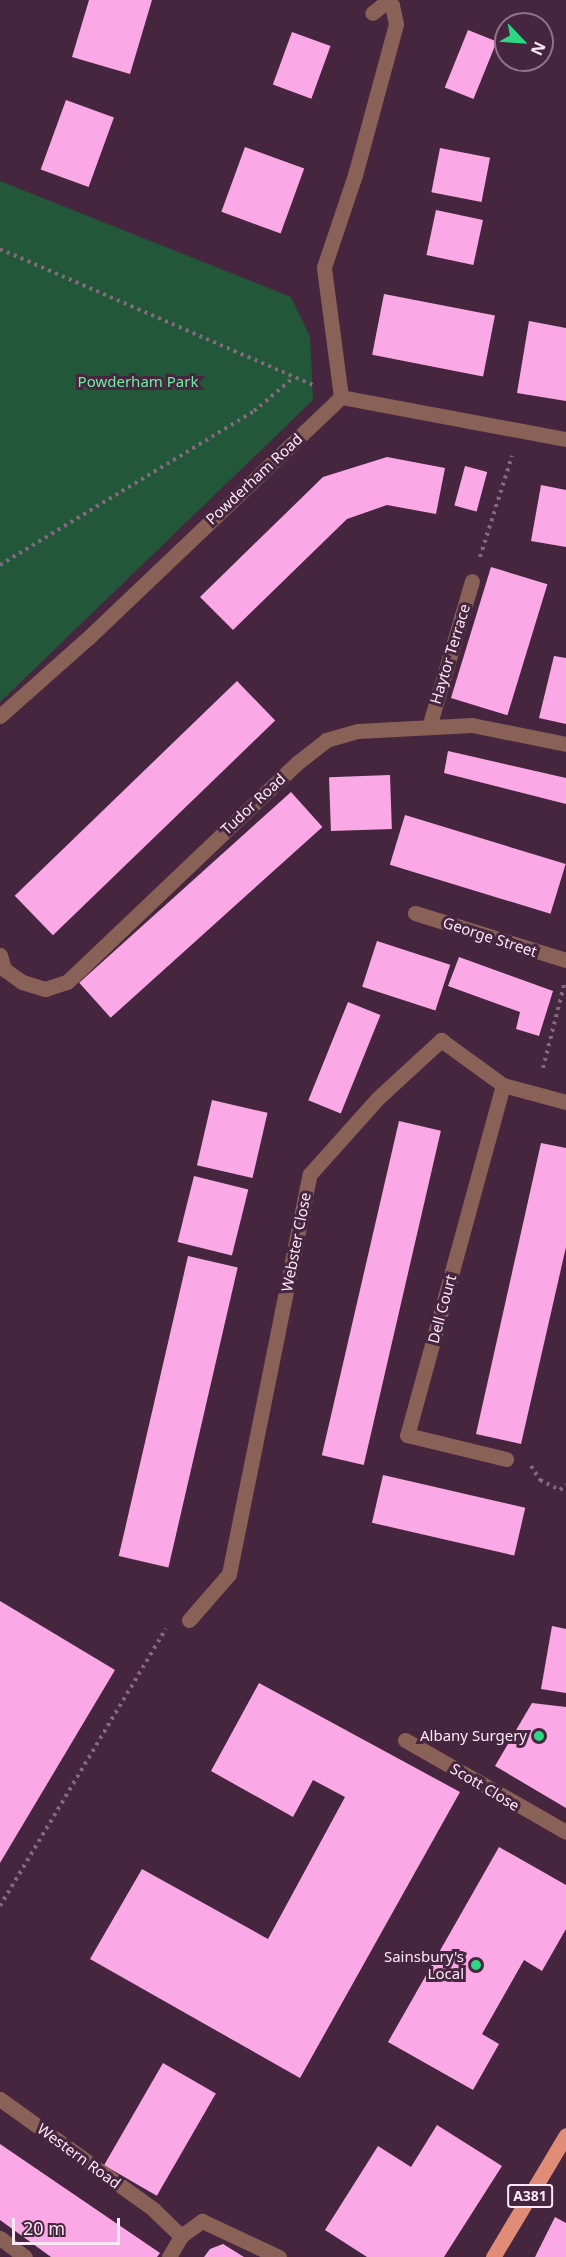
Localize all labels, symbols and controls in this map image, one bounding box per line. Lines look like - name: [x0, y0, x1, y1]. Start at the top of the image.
- north arrow: [494, 12, 554, 72]
- text: N: [526, 38, 551, 59]
- park label: Powderham Park: [78, 373, 198, 391]
- street label: Powderham Road: [202, 430, 306, 528]
- street label: Haytor Terrace: [426, 602, 474, 706]
- street label: Tudor Road: [217, 770, 289, 838]
- street label: George Street: [441, 913, 539, 961]
- street label: Webster Close: [278, 1191, 314, 1293]
- street label: Dell Court: [424, 1273, 460, 1345]
- place label: Albany Surgery: [420, 1727, 527, 1745]
- marker: Albany Surgery: [532, 1729, 546, 1743]
- street label: Scott Close: [447, 1759, 523, 1815]
- place label: Sainsbury's Local: [384, 1947, 464, 1982]
- marker: Sainsbury's Local: [469, 1958, 483, 1972]
- street label: Western Road: [34, 2120, 124, 2192]
- road number: A381: [506, 2185, 554, 2207]
- scale bar: [15, 2206, 123, 2244]
- text: 20 m: [23, 2216, 65, 2240]

